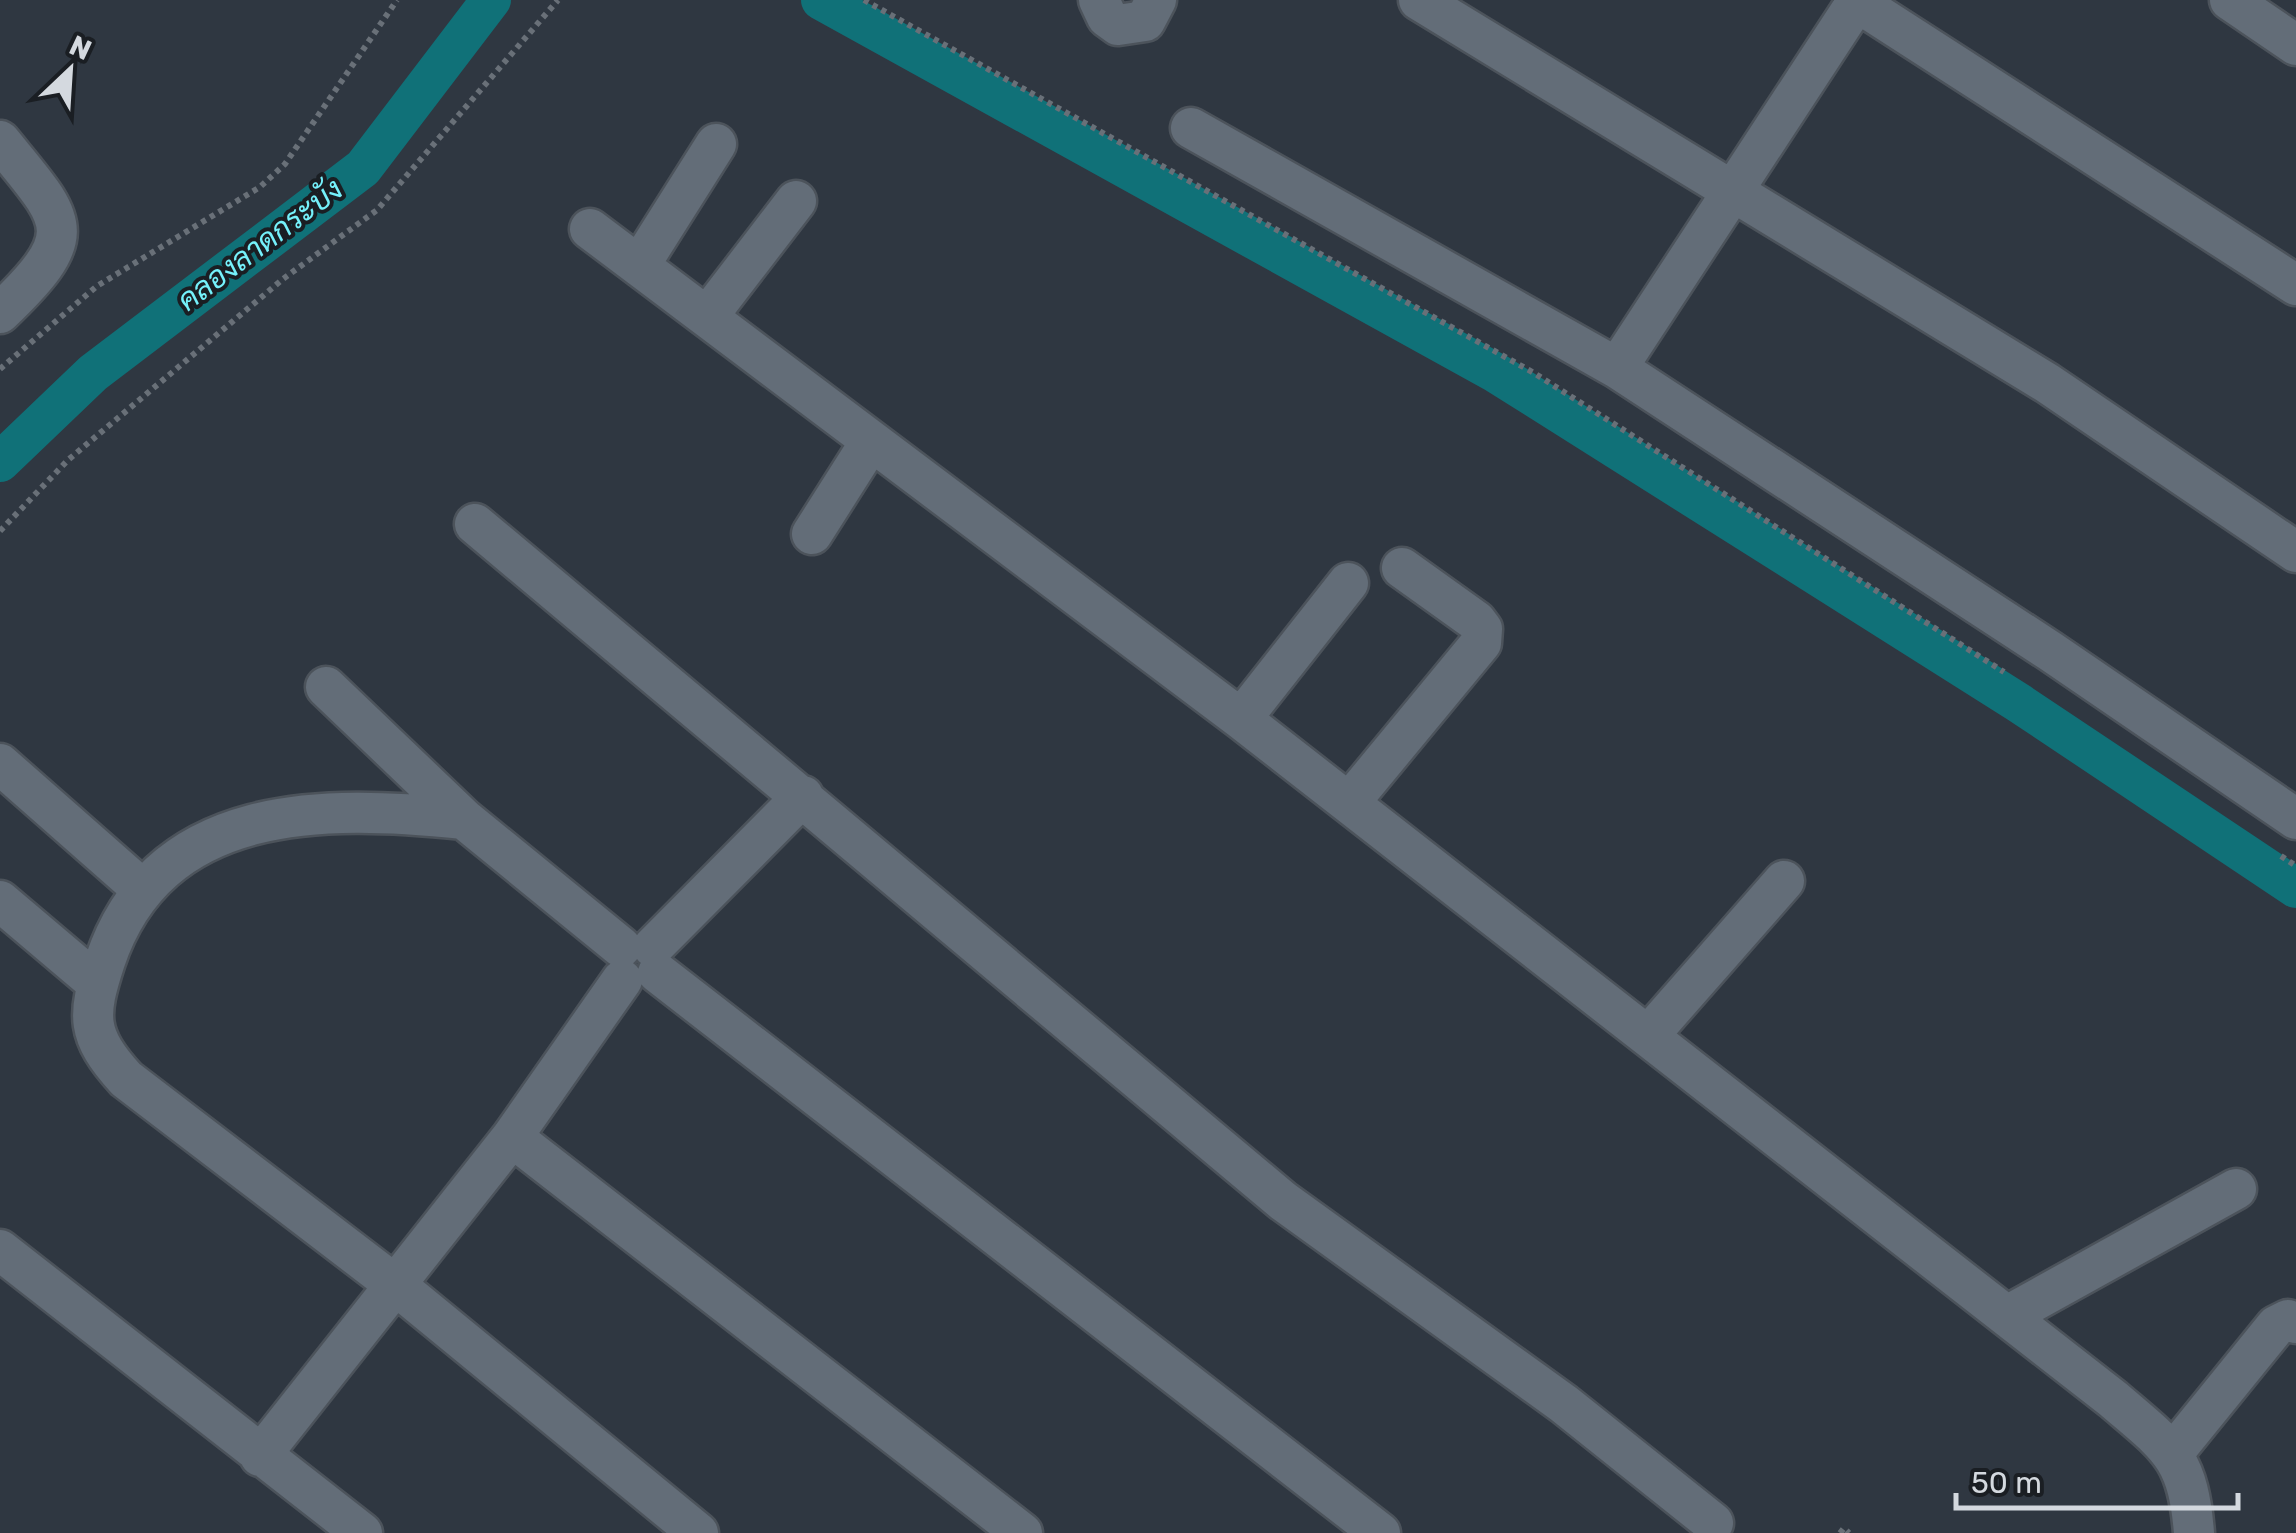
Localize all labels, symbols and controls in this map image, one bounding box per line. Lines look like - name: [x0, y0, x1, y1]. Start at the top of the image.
- north arrow: [20, 20, 120, 120]
- text: N: [64, 29, 96, 67]
- water label: คลองลาดกระบัง: [170, 170, 350, 319]
- scale bar: [1956, 1448, 2238, 1510]
- text: 50 m: [1971, 1465, 2042, 1501]

